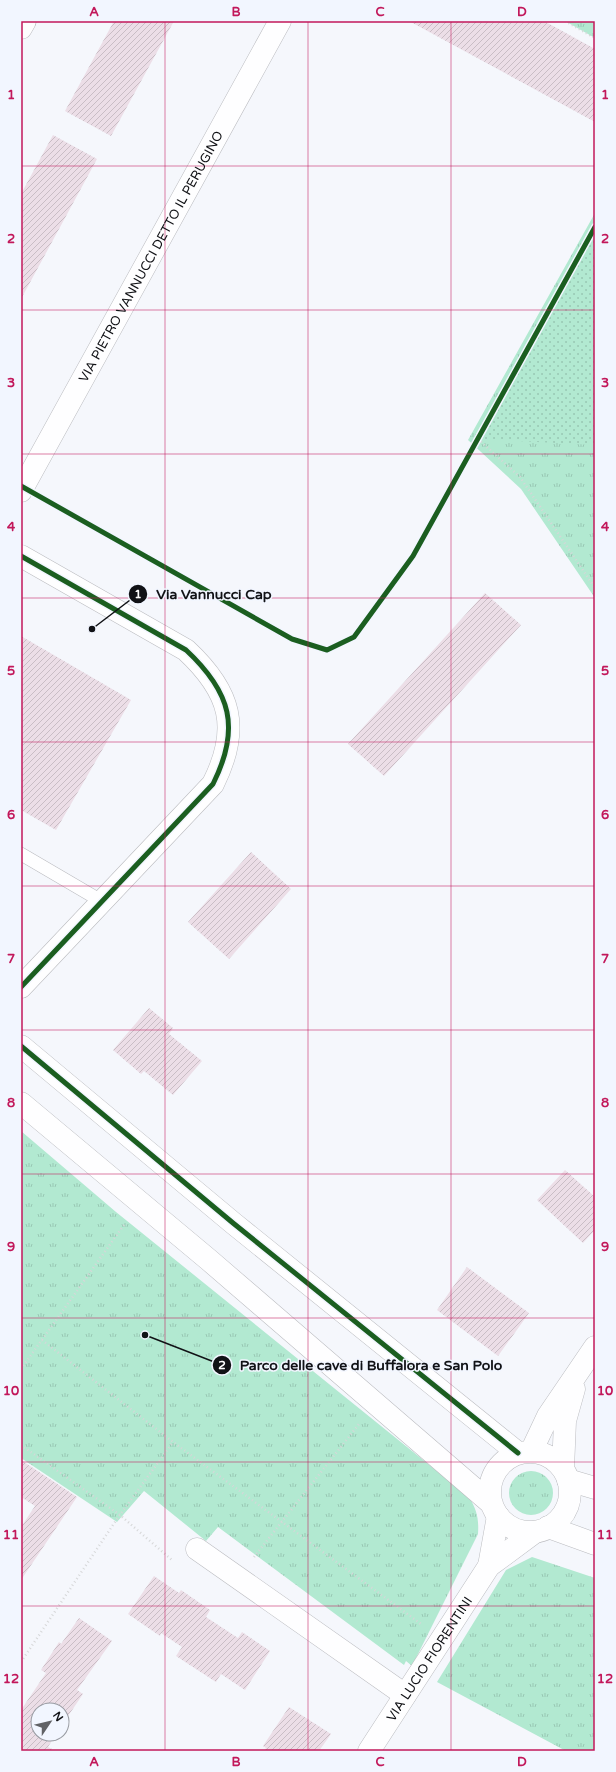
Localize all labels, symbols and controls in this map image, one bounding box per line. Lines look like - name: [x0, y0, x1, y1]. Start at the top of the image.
- text: A: [89, 4, 99, 20]
- text: B: [231, 4, 241, 20]
- text: C: [375, 4, 385, 20]
- text: D: [517, 4, 527, 20]
- text: 1: [7, 87, 15, 103]
- text: 1: [601, 87, 609, 103]
- street label: VIA PIETRO VANNUCCI DETTO IL PERUGINO: [76, 128, 227, 385]
- text: 2: [7, 231, 15, 247]
- text: 2: [601, 231, 609, 247]
- text: 3: [7, 375, 15, 391]
- text: 3: [601, 375, 609, 391]
- text: 4: [7, 519, 16, 535]
- text: 4: [601, 519, 610, 535]
- callout: Via Vannucci Cap: [128, 581, 279, 607]
- text: Via Vannucci Cap: [156, 586, 272, 603]
- text: 1: [134, 587, 142, 601]
- text: 5: [7, 663, 15, 679]
- text: 5: [601, 663, 609, 679]
- text: 6: [7, 807, 15, 823]
- text: 6: [601, 807, 609, 823]
- text: 7: [7, 951, 15, 967]
- text: 7: [601, 951, 609, 967]
- text: 8: [7, 1095, 15, 1111]
- text: 8: [601, 1095, 609, 1111]
- text: 9: [7, 1239, 15, 1255]
- text: 9: [601, 1239, 609, 1255]
- callout: Parco delle cave di Buffalora e San Polo: [212, 1352, 510, 1378]
- text: Parco delle cave di Buffalora e San Polo: [240, 1357, 503, 1374]
- text: 2: [218, 1358, 226, 1372]
- text: 10: [3, 1383, 19, 1399]
- text: 10: [597, 1383, 613, 1399]
- text: 11: [3, 1527, 19, 1543]
- text: 11: [597, 1527, 613, 1543]
- street label: VIA LUCIO FIORENTINI: [383, 1594, 476, 1725]
- text: 12: [3, 1671, 19, 1687]
- text: 12: [597, 1671, 613, 1687]
- north arrow: [30, 1702, 70, 1742]
- text: N: [50, 1709, 66, 1724]
- text: A: [89, 1754, 99, 1770]
- text: B: [231, 1754, 241, 1770]
- text: C: [375, 1754, 385, 1770]
- text: D: [517, 1754, 527, 1770]

